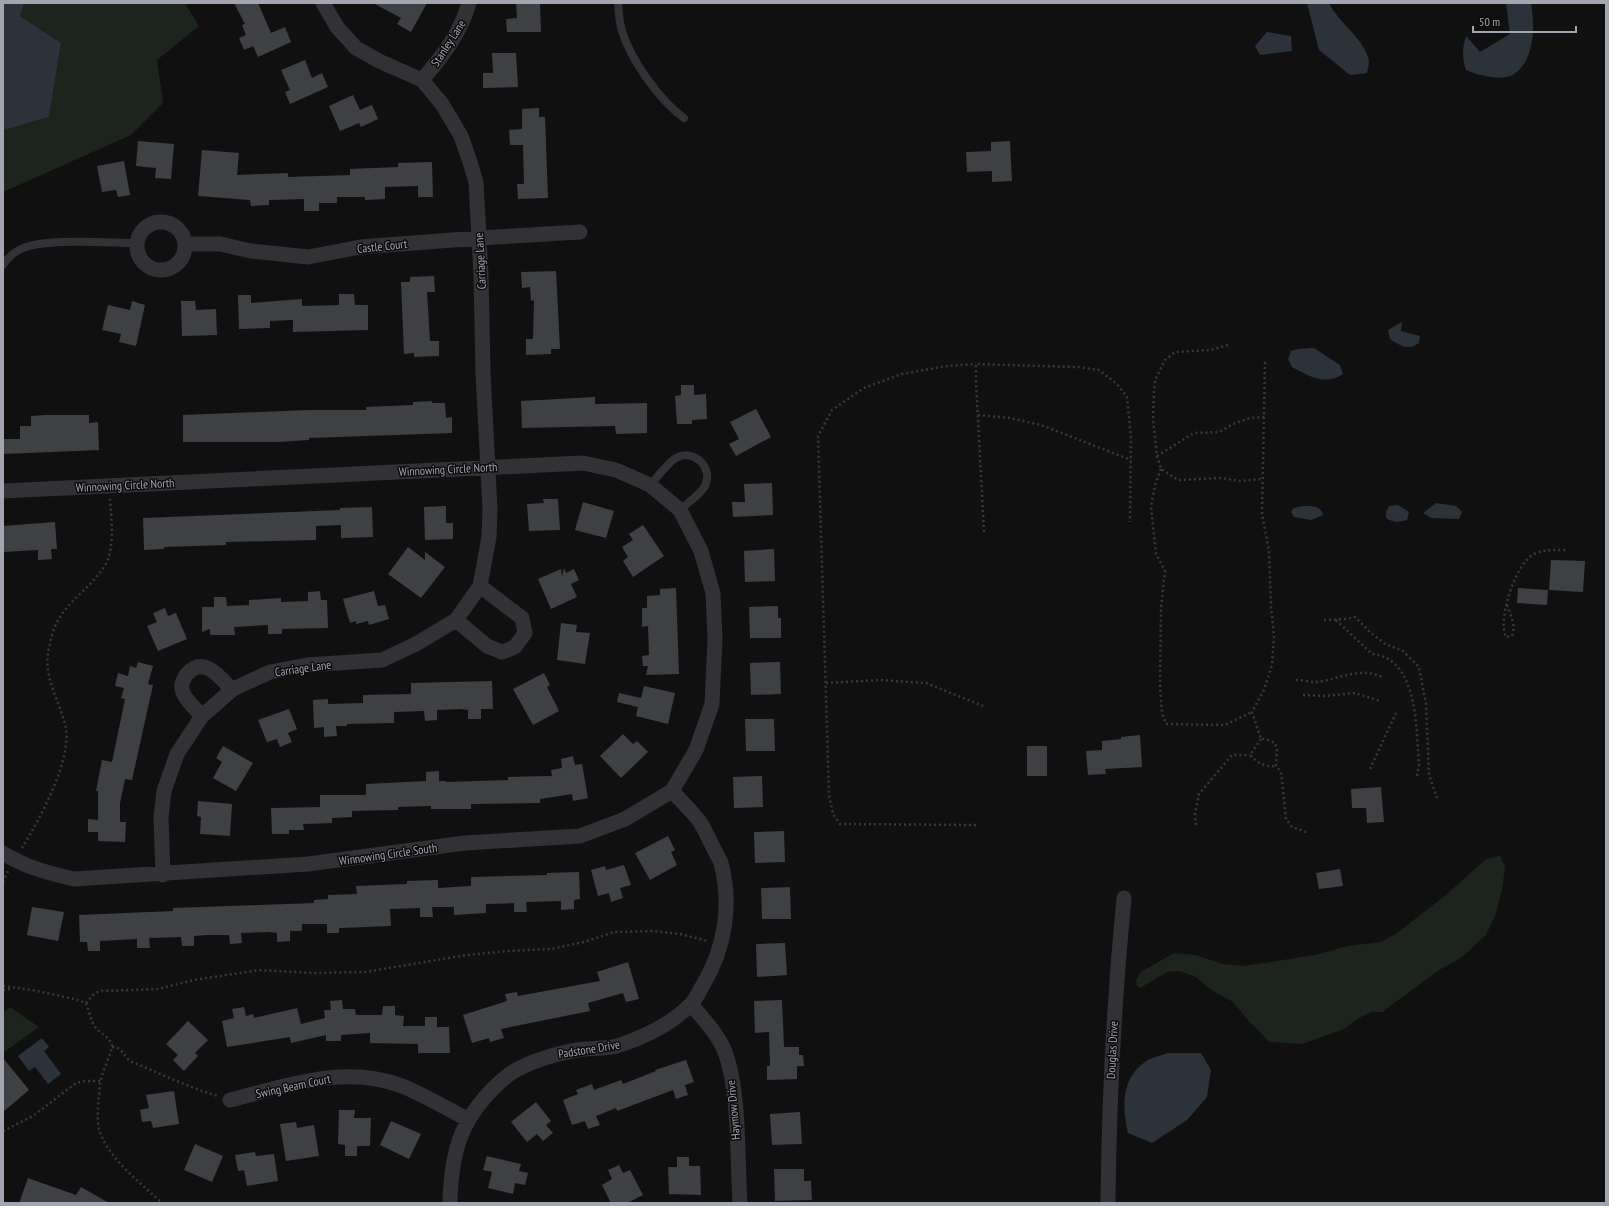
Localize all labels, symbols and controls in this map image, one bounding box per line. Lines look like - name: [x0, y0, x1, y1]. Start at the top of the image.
- scale bar: [1473, 8, 1576, 34]
- text: 50 m: [1479, 14, 1500, 29]
- street label: Stanley Lane: [427, 17, 469, 69]
- street label: Carriage Lane: [471, 232, 489, 290]
- street label: Castle Court: [356, 236, 408, 256]
- street label: Winnowing Circle North: [398, 459, 498, 479]
- street label: Winnowing Circle North: [75, 475, 175, 495]
- street label: Carriage Lane: [274, 657, 332, 679]
- street label: Winnowing Circle South: [338, 840, 438, 868]
- street label: Douglas Drive: [1103, 1021, 1121, 1079]
- street label: Padstone Drive: [557, 1037, 621, 1061]
- street label: Swing Beam Court: [254, 1071, 332, 1101]
- street label: Haymow Drive: [723, 1080, 743, 1140]

